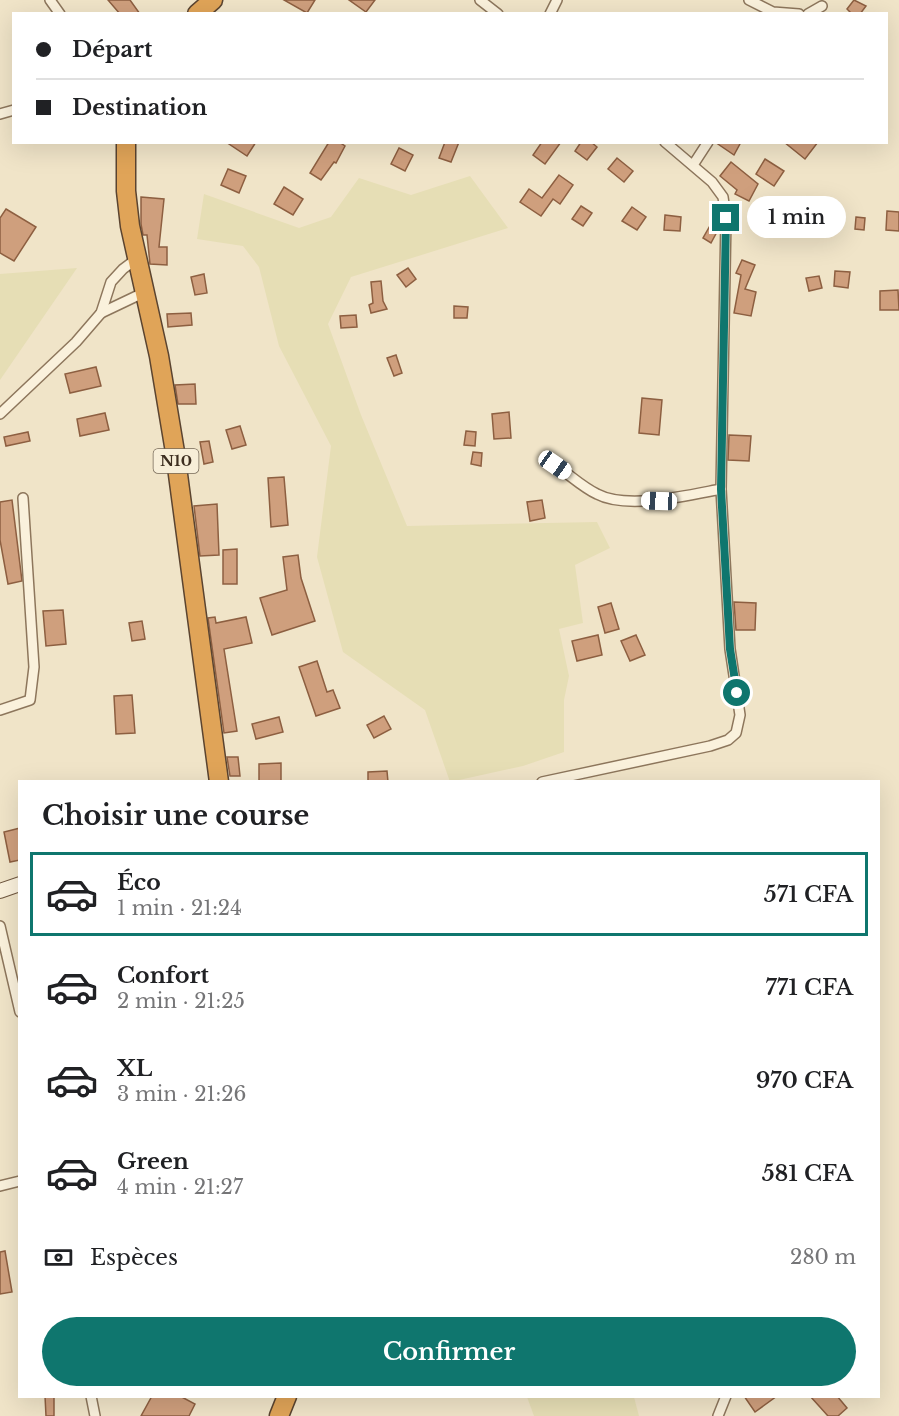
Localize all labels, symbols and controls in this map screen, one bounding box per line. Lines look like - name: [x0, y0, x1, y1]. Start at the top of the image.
- text: Départ: [72, 36, 152, 63]
- text: Destination: [72, 94, 207, 121]
- callout: 1 min: [747, 197, 846, 239]
- route end: [712, 204, 739, 231]
- text: 1 min: [768, 205, 825, 229]
- car: [535, 447, 575, 483]
- road number: N10: [154, 449, 198, 473]
- car: [641, 491, 677, 511]
- route start: [723, 679, 750, 706]
- text: Choisir une course: [42, 799, 309, 832]
- icon: car: [45, 867, 99, 921]
- text: Éco: [117, 869, 161, 896]
- text: 571 CFA: [764, 881, 853, 908]
- text: 1 min · 21:24: [117, 896, 242, 920]
- icon: car: [45, 960, 99, 1014]
- text: Confort: [117, 962, 209, 989]
- text: 771 CFA: [765, 974, 853, 1001]
- text: 2 min · 21:25: [117, 989, 245, 1013]
- icon: car: [45, 1053, 99, 1107]
- text: XL: [117, 1055, 152, 1082]
- text: 970 CFA: [756, 1067, 853, 1094]
- text: 3 min · 21:26: [117, 1082, 246, 1106]
- icon: car: [45, 1146, 99, 1200]
- text: Green: [117, 1148, 189, 1175]
- text: 581 CFA: [762, 1160, 853, 1187]
- text: 4 min · 21:27: [117, 1175, 243, 1199]
- icon: cash: [42, 1241, 75, 1274]
- text: Espèces: [90, 1244, 178, 1271]
- text: 280 m: [790, 1245, 856, 1269]
- button: Confirmer: [42, 1317, 856, 1386]

